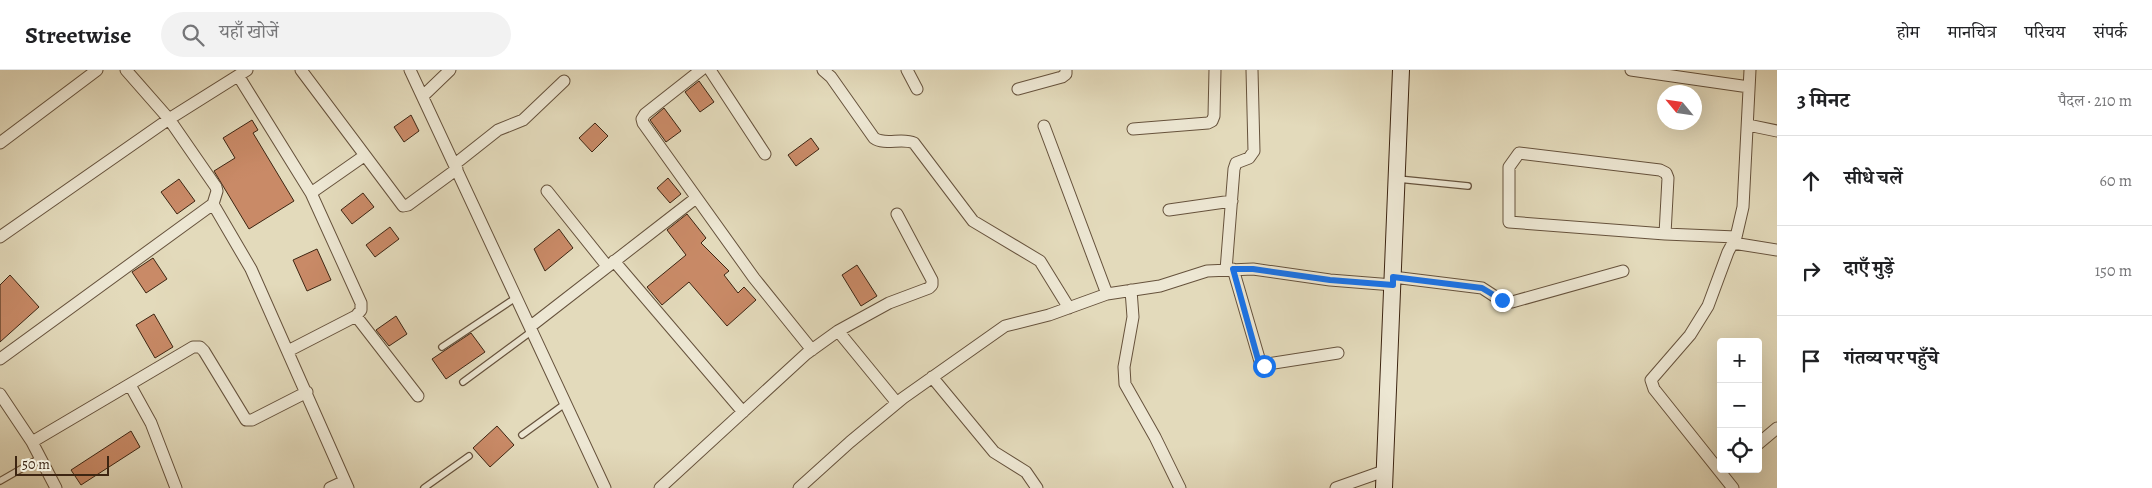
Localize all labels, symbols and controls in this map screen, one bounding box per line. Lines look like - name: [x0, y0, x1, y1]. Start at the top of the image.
- search box: [161, 12, 511, 57]
- text: Streetwise: [25, 19, 131, 51]
- text: यहाँ खोजें: [219, 19, 279, 45]
- text: होम: [1897, 20, 1920, 44]
- text: मानचित्र: [1948, 20, 1996, 44]
- text: परिचय: [2024, 20, 2065, 44]
- text: संपर्क: [2093, 20, 2127, 44]
- icon: search: [179, 21, 207, 49]
- north arrow: [1657, 85, 1702, 130]
- text: 3 मिनट: [1797, 86, 1849, 114]
- text: पैदल · 210 m: [2058, 90, 2132, 112]
- text: सीधे चलें: [1844, 165, 1902, 191]
- icon: ahead: [1797, 167, 1825, 195]
- text: 60 m: [2100, 170, 2132, 192]
- text: दाएँ मुड़ें: [1844, 255, 1894, 281]
- icon: right: [1797, 257, 1825, 285]
- text: 150 m: [2095, 260, 2132, 282]
- route end: [1491, 289, 1514, 312]
- map controls: [1717, 338, 1762, 473]
- button: +: [1717, 338, 1762, 383]
- text: गंतव्य पर पहुँचे: [1844, 345, 1939, 371]
- icon: arrive: [1797, 347, 1825, 375]
- route start: [1253, 355, 1276, 378]
- button: −: [1717, 383, 1762, 428]
- button: locate: [1717, 428, 1762, 473]
- scale bar: [15, 453, 109, 476]
- text: 50 m: [22, 455, 50, 474]

